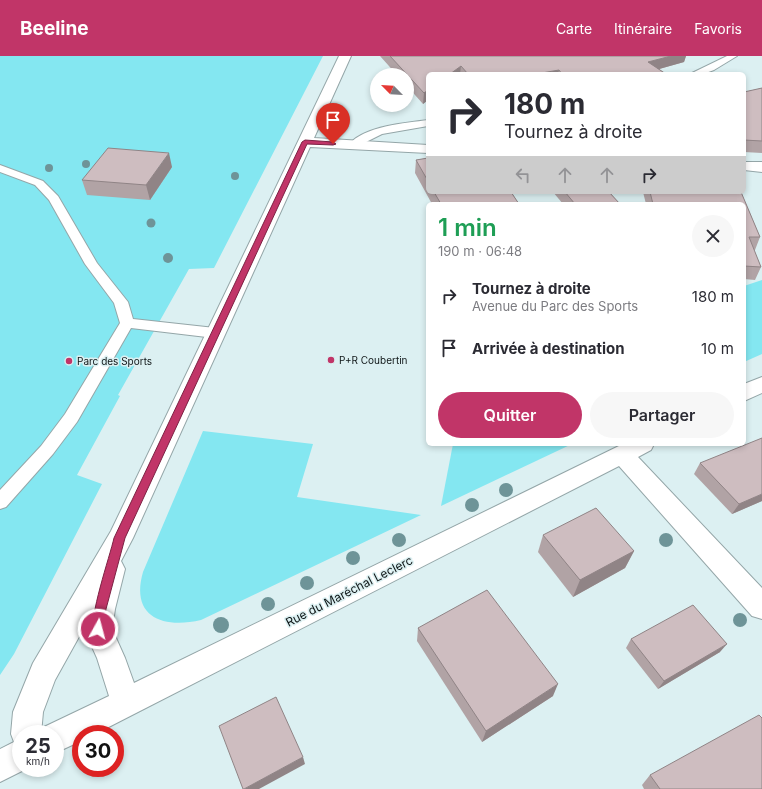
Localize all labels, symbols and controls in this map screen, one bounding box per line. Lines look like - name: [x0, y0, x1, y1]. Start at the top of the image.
- text: Beeline: [20, 17, 89, 40]
- text: Carte: [556, 20, 592, 37]
- text: Itinéraire: [614, 20, 672, 37]
- text: Favoris: [694, 20, 742, 37]
- north arrow: [370, 68, 414, 112]
- map controls: [370, 68, 414, 112]
- text: 180 m: [504, 87, 585, 121]
- icon: right: [438, 88, 490, 140]
- pin: [316, 103, 350, 144]
- icon: arrive: [322, 109, 344, 131]
- text: Tournez à droite: [504, 121, 643, 142]
- icon: left: [512, 164, 534, 186]
- icon: ahead: [554, 164, 576, 186]
- icon: ahead: [596, 164, 618, 186]
- icon: right: [638, 164, 660, 186]
- text: 1 min: [438, 213, 497, 242]
- button: close: [692, 215, 734, 257]
- text: 190 m · 06:48: [438, 243, 522, 259]
- text: Tournez à droite: [472, 279, 591, 298]
- icon: right: [438, 285, 460, 307]
- text: 180 m: [692, 287, 734, 306]
- text: Avenue du Parc des Sports: [472, 298, 638, 314]
- icon: arrive: [438, 337, 460, 359]
- text: Arrivée à destination: [472, 339, 625, 358]
- text: 10 m: [701, 339, 734, 358]
- place label: P+R Coubertin: [339, 354, 408, 366]
- place label: Parc des Sports: [77, 355, 152, 367]
- marker: P+R Coubertin: [326, 355, 336, 365]
- marker: Parc des Sports: [64, 356, 74, 366]
- button: Quitter: [438, 392, 582, 438]
- button: Partager: [590, 392, 734, 438]
- street label: Rue du Maréchal Leclerc: [283, 552, 415, 630]
- position arrow: [77, 608, 119, 650]
- speed limit sign: 30: [72, 725, 124, 777]
- text: 25: [25, 734, 51, 758]
- text: km/h: [26, 755, 50, 767]

